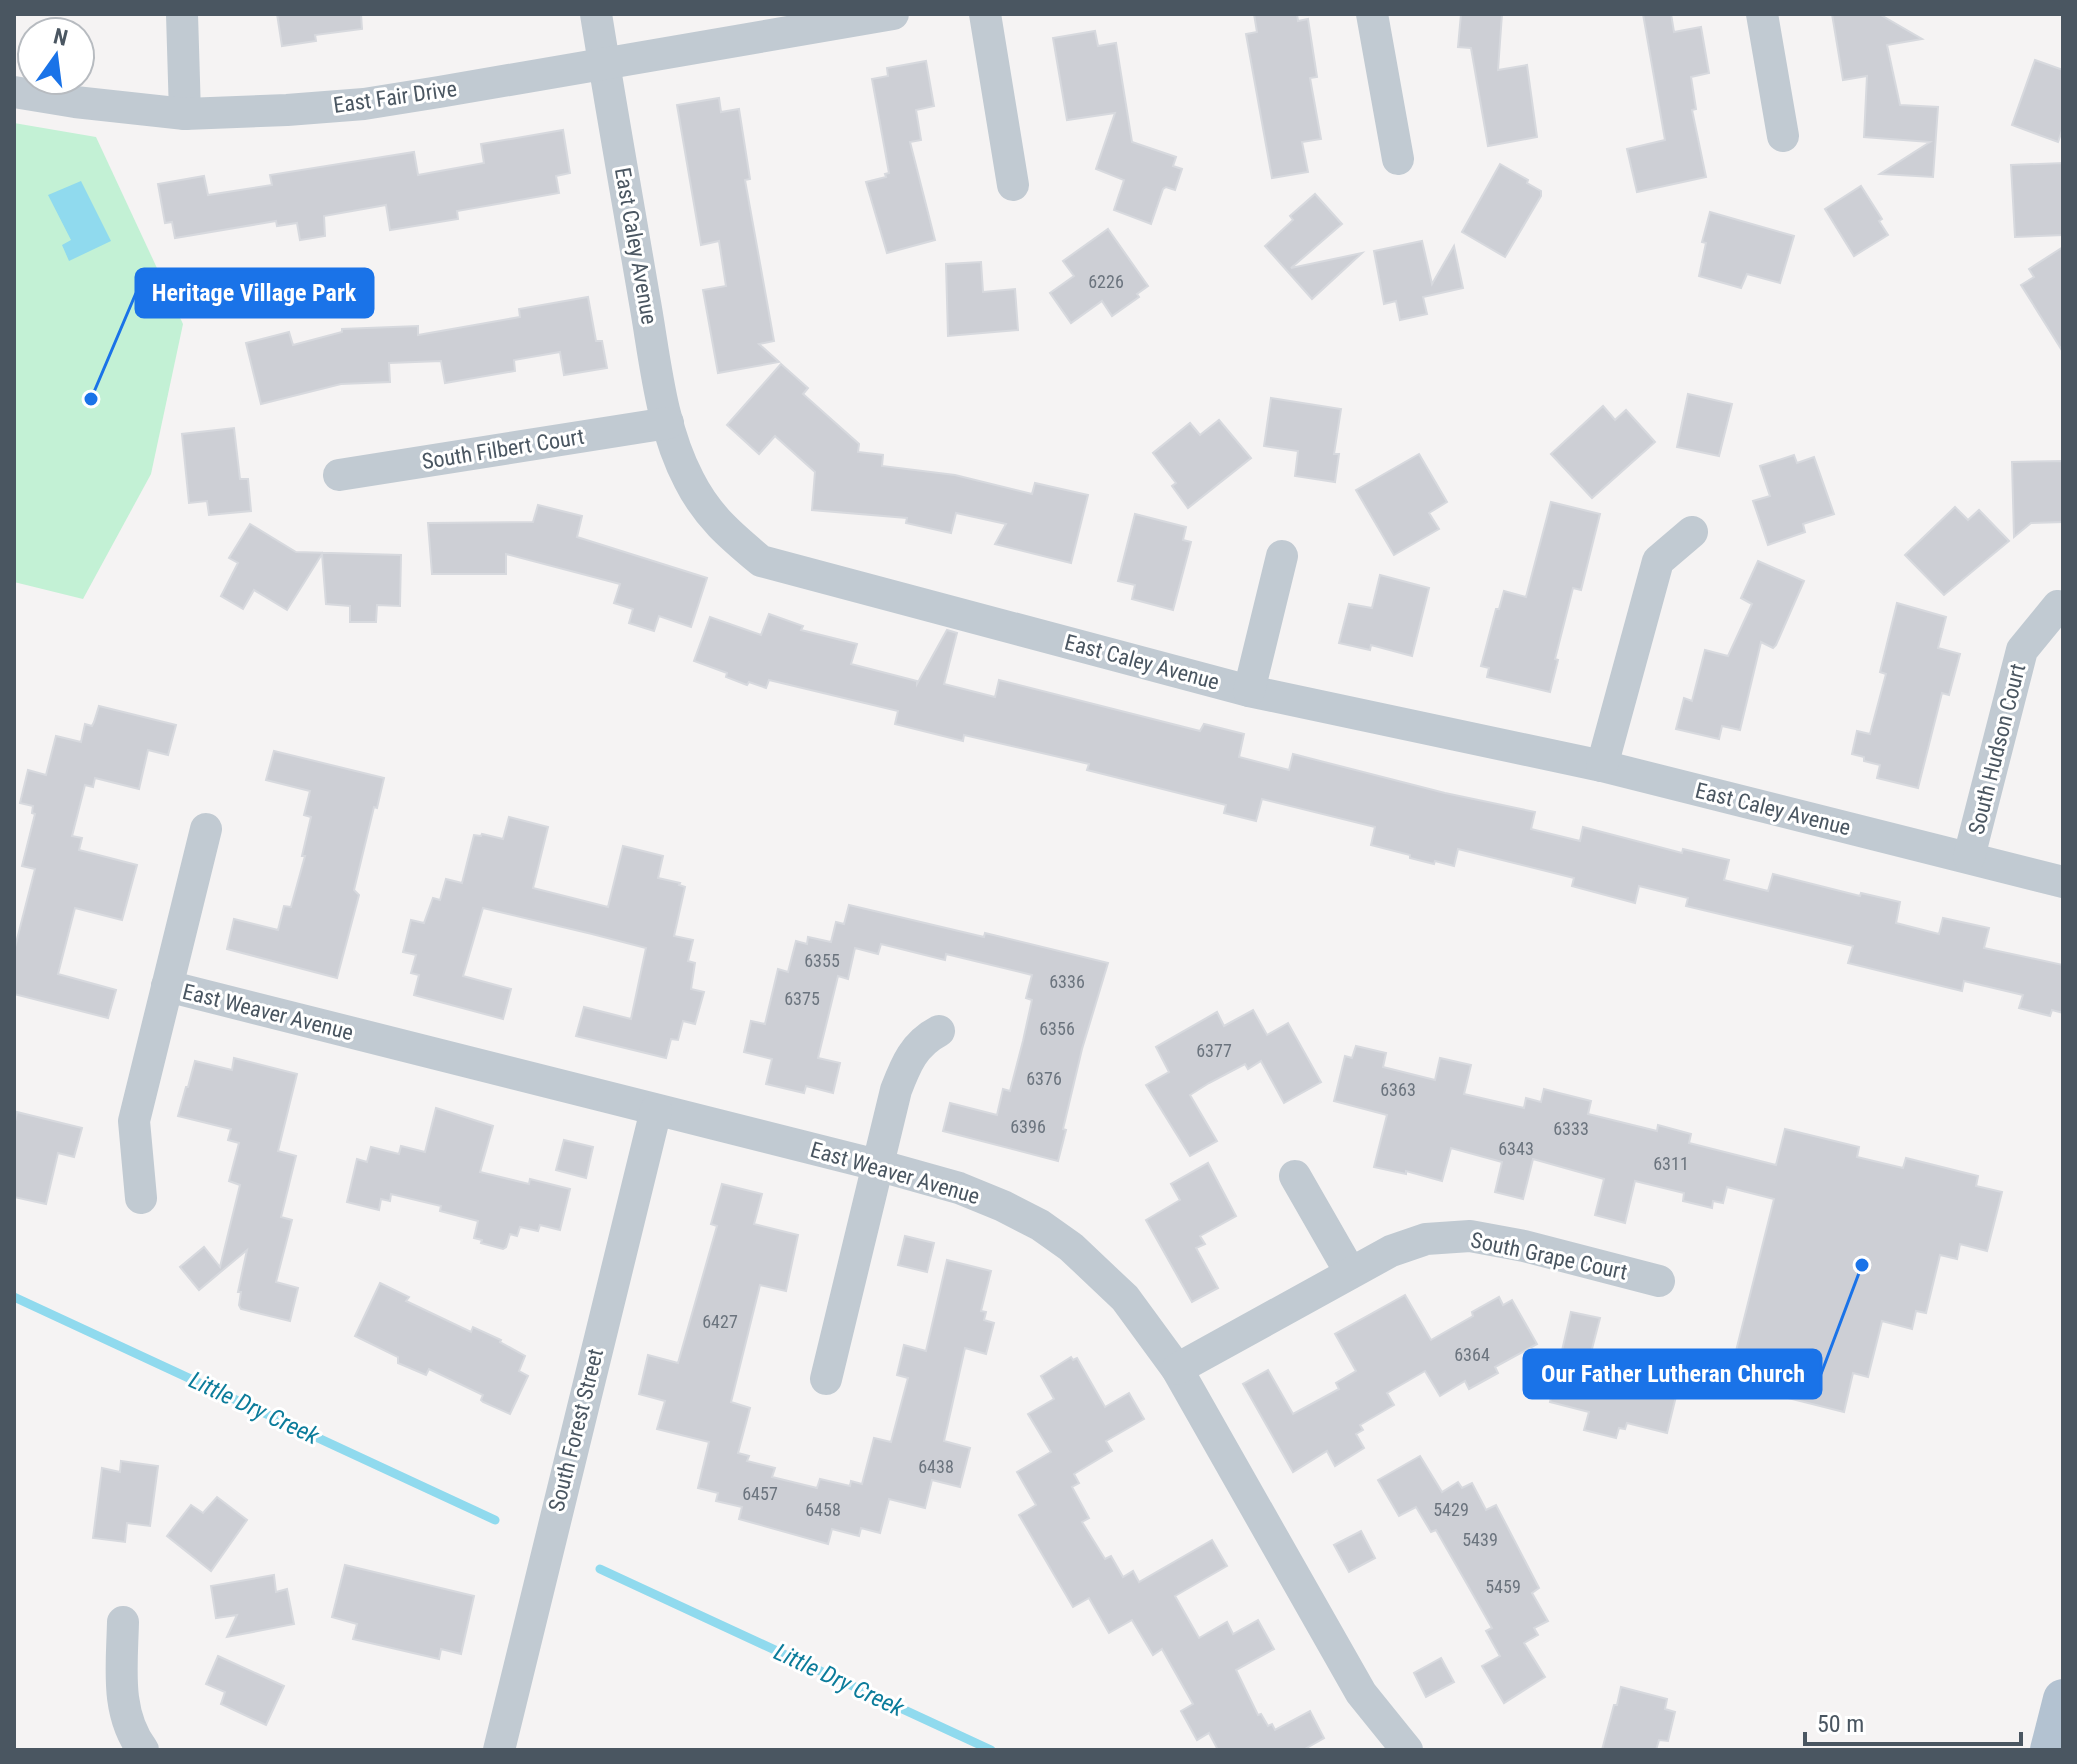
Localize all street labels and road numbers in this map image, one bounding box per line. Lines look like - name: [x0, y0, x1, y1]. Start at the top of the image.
- street label: East Fair Drive: [332, 76, 458, 118]
- street label: East Caley Avenue: [610, 166, 662, 326]
- street label: South Filbert Court: [420, 424, 586, 474]
- street label: East Caley Avenue: [1062, 629, 1222, 695]
- street label: South Hudson Court: [1964, 661, 2030, 837]
- street label: East Caley Avenue: [1693, 778, 1853, 840]
- street label: East Weaver Avenue: [180, 979, 356, 1045]
- street label: East Weaver Avenue: [808, 1137, 982, 1209]
- street label: South Grape Court: [1469, 1227, 1629, 1285]
- street label: South Forest Street: [544, 1346, 608, 1514]

